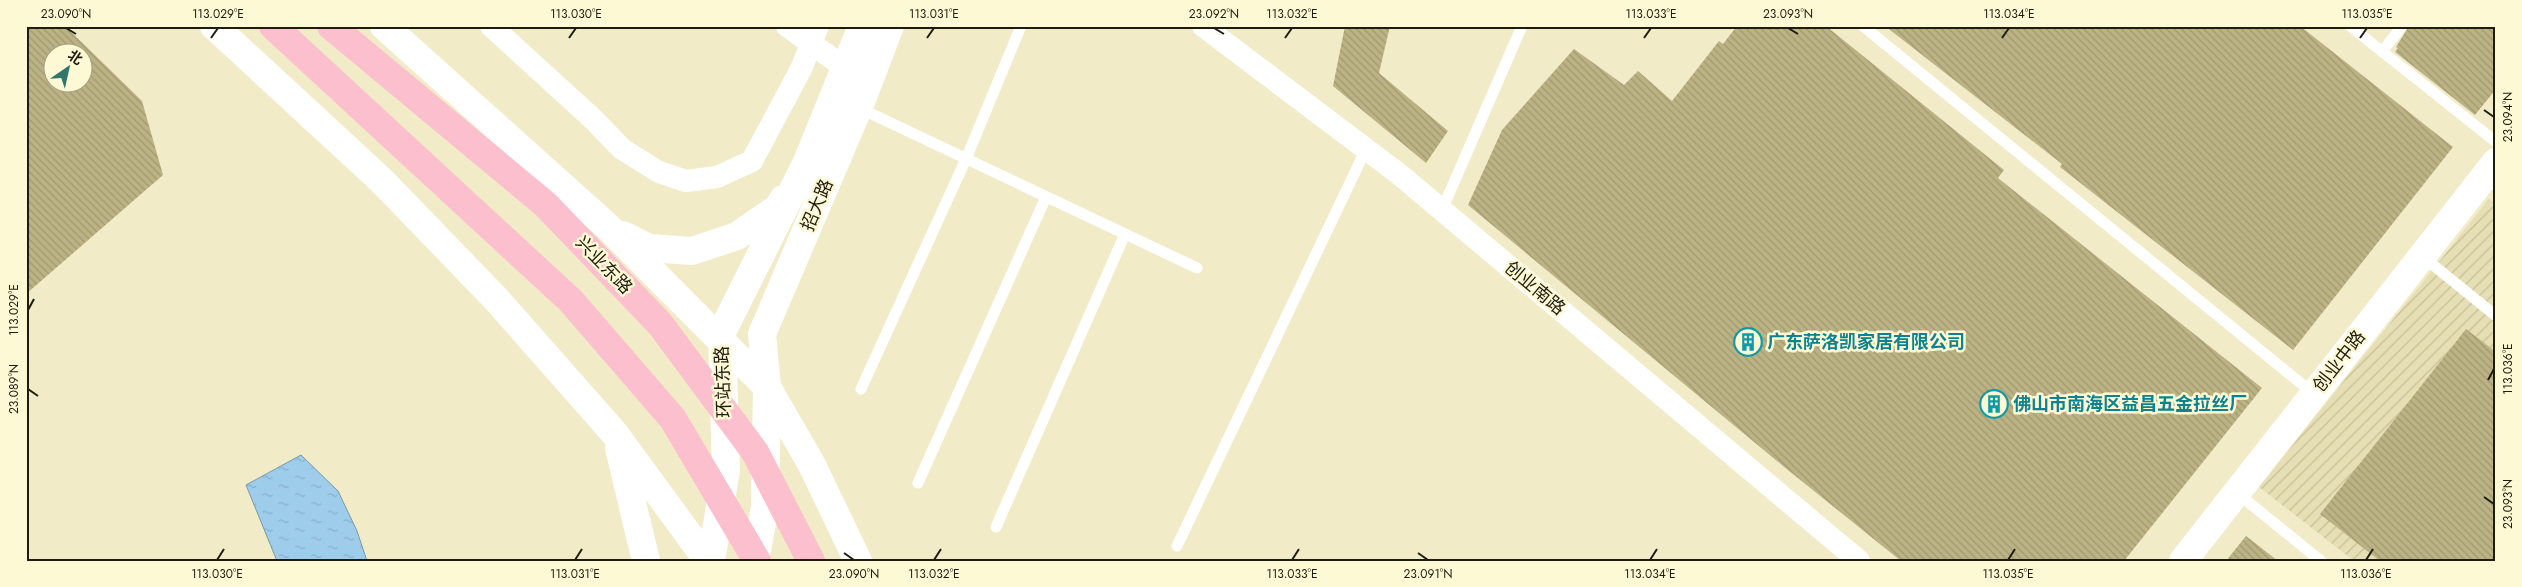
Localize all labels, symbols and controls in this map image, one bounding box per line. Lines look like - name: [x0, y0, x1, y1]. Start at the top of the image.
- text: 23.090°N: [41, 5, 91, 23]
- text: 113.029°E: [192, 5, 244, 23]
- text: 113.030°E: [550, 5, 602, 23]
- text: 113.031°E: [909, 5, 959, 23]
- text: 23.092°N: [1189, 5, 1239, 23]
- text: 113.032°E: [1266, 5, 1318, 23]
- text: 113.033°E: [1625, 5, 1677, 23]
- text: 23.093°N: [1763, 5, 1813, 23]
- text: 113.034°E: [1983, 5, 2035, 23]
- text: 113.035°E: [2341, 5, 2393, 23]
- north arrow: [42, 42, 92, 92]
- text: 北: [64, 45, 87, 69]
- text: 23.094°N: [2499, 92, 2517, 142]
- street label: 招大路: [794, 175, 840, 235]
- street label: 兴业东路: [570, 230, 638, 300]
- street label: 创业南路: [1499, 255, 1571, 321]
- text: 113.029°E: [5, 284, 23, 336]
- street label: 创业中路: [2307, 325, 2371, 397]
- building icon: 广东萨洛凯家居有限公司: [1733, 327, 1763, 357]
- place label: 广东萨洛凯家居有限公司: [1767, 329, 1965, 355]
- text: 113.036°E: [2499, 343, 2517, 395]
- street label: 环站东路: [709, 346, 737, 418]
- text: 23.089°N: [5, 364, 23, 414]
- building icon: 佛山市南海区益昌五金拉丝厂: [1979, 389, 2009, 419]
- place label: 佛山市南海区益昌五金拉丝厂: [2013, 391, 2247, 417]
- text: 23.093°N: [2499, 479, 2517, 529]
- text: 113.030°E: [191, 565, 243, 583]
- text: 113.031°E: [550, 565, 600, 583]
- text: 23.090°N: [829, 565, 879, 583]
- text: 113.032°E: [908, 565, 960, 583]
- text: 113.033°E: [1266, 565, 1318, 583]
- text: 23.091°N: [1404, 565, 1452, 583]
- text: 113.034°E: [1624, 565, 1676, 583]
- text: 113.035°E: [1982, 565, 2034, 583]
- text: 113.036°E: [2340, 565, 2392, 583]

